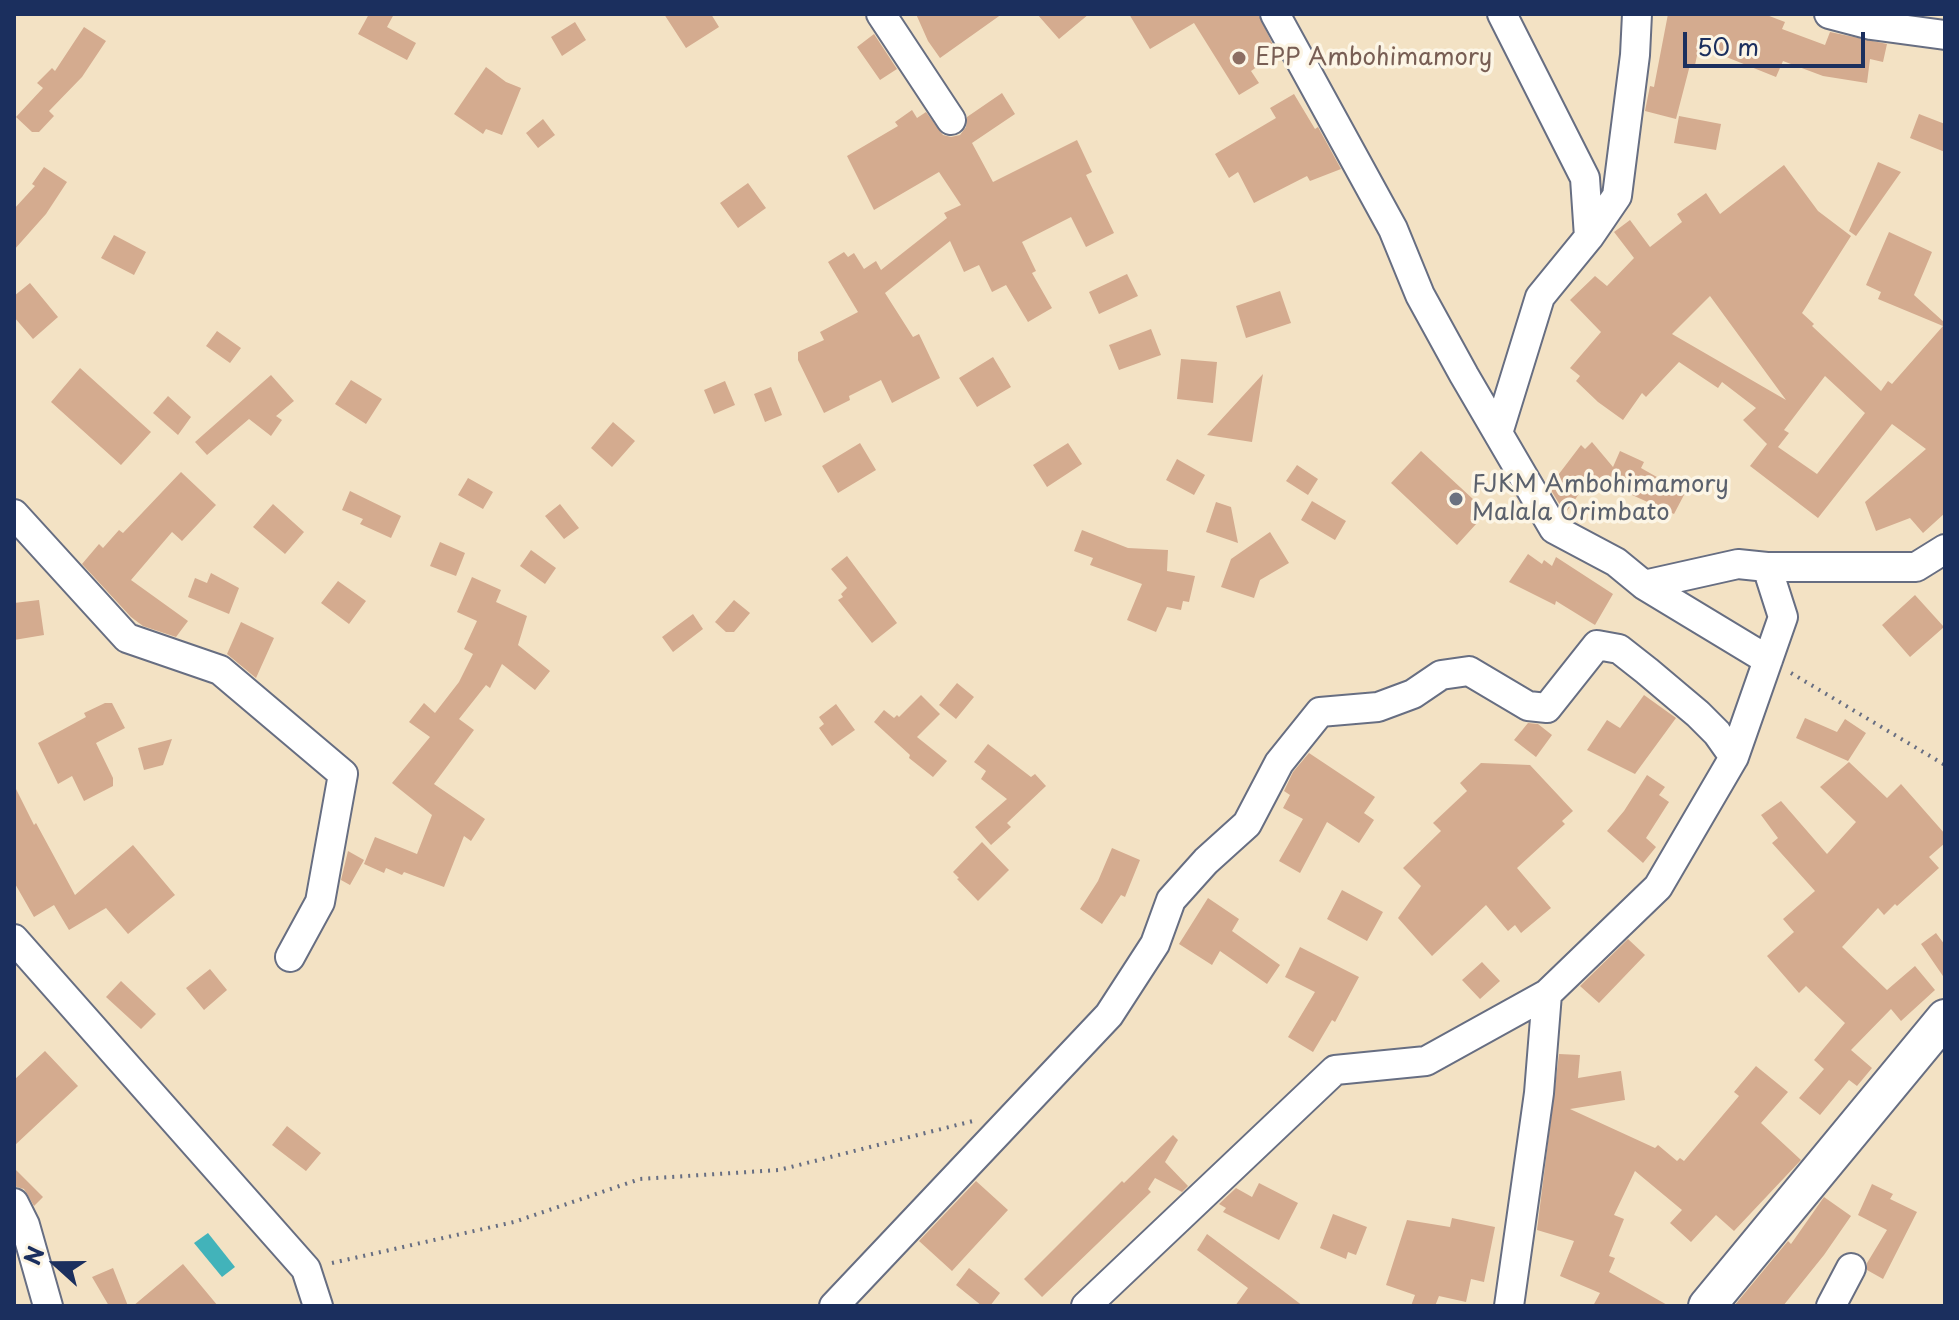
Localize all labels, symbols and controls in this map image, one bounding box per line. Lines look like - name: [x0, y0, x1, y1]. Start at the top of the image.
- scale bar: [1687, 16, 1869, 66]
- text: 50 m: [1697, 28, 1759, 64]
- place label: EPP Ambohimamory: [1255, 44, 1492, 72]
- marker: EPP Ambohimamory: [1230, 49, 1248, 67]
- place label: FJKM Ambohimamory Malala Orimbato: [1472, 471, 1729, 527]
- marker: FJKM Ambohimamory Malala Orimbato: [1447, 490, 1465, 508]
- north arrow: [16, 1224, 96, 1304]
- text: N: [15, 1241, 52, 1269]

